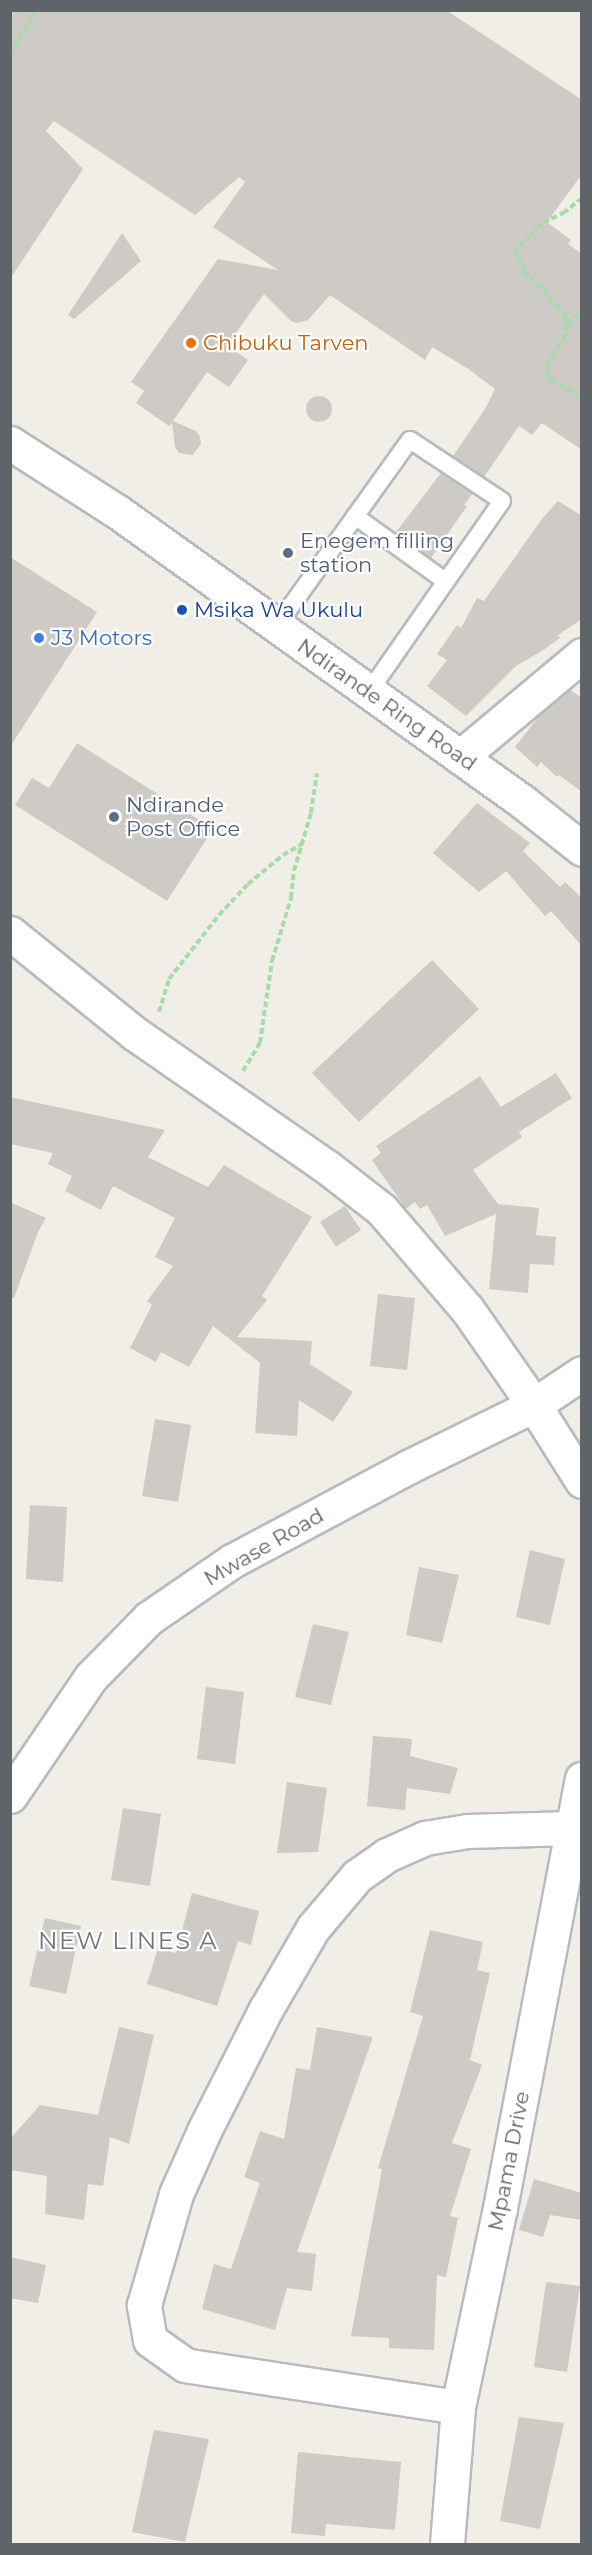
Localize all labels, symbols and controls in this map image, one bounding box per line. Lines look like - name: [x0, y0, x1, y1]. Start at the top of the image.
- place label: Chibuku Tarven: [203, 330, 369, 356]
- marker: Chibuku Tarven: [184, 336, 198, 350]
- place label: Enegem filling station: [300, 528, 454, 578]
- marker: Enegem filling station: [281, 546, 295, 560]
- place label: Msika Wa Ukulu: [194, 597, 363, 623]
- marker: Msika Wa Ukulu: [175, 603, 189, 617]
- place label: J3 Motors: [51, 625, 152, 651]
- marker: J3 Motors: [32, 631, 46, 645]
- street label: Ndirande Ring Road: [292, 633, 482, 777]
- place label: Ndirande Post Office: [126, 792, 240, 842]
- marker: Ndirande Post Office: [107, 810, 121, 824]
- street label: Mwase Road: [200, 1503, 328, 1591]
- district label: NEW LINES A: [38, 1927, 218, 1955]
- street label: Mpama Drive: [483, 2089, 535, 2233]

